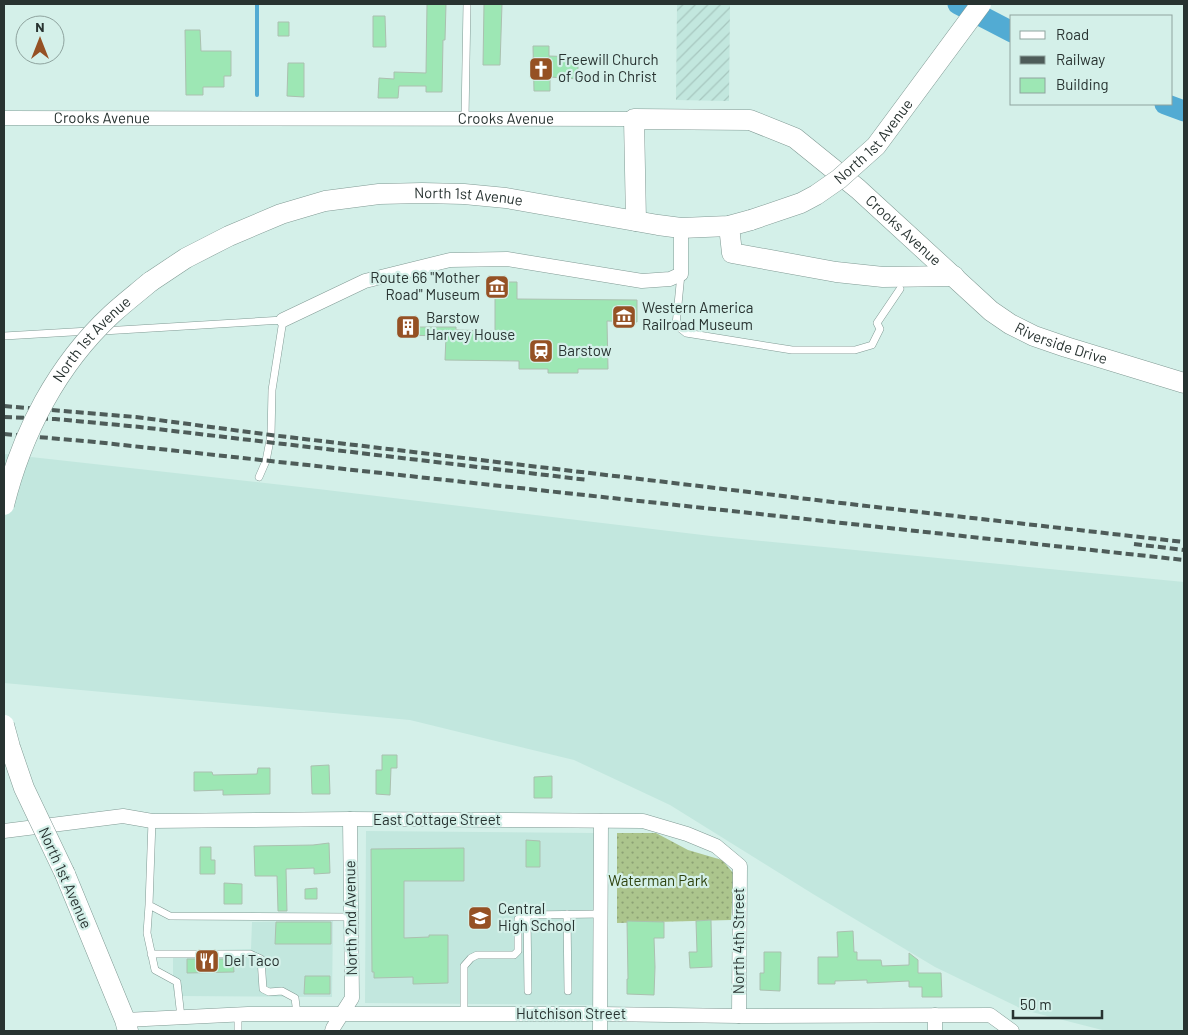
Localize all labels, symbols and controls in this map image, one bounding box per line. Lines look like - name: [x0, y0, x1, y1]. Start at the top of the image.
- north arrow: [15, 15, 65, 65]
- legend: [1010, 15, 1173, 105]
- text: N: [35, 18, 45, 35]
- text: Road: [1056, 25, 1089, 43]
- place label: Freewill Church of God in Christ: [558, 50, 659, 85]
- text: Railway: [1056, 50, 1105, 68]
- church icon: Freewill Church of God in Christ: [528, 56, 554, 82]
- text: Building: [1056, 75, 1109, 93]
- street label: North 1st Avenue: [830, 95, 916, 187]
- street label: Crooks Avenue: [54, 108, 150, 126]
- street label: Crooks Avenue: [458, 109, 554, 127]
- street label: North 1st Avenue: [414, 183, 525, 209]
- street label: Crooks Avenue: [862, 191, 946, 269]
- place label: Route 66 "Mother Road" Museum: [370, 268, 481, 303]
- museum icon: Route 66 "Mother Road" Museum: [484, 274, 510, 300]
- street label: North 1st Avenue: [48, 292, 134, 385]
- place label: Western America Railroad Museum: [642, 298, 753, 333]
- museum icon: Western America Railroad Museum: [611, 304, 637, 330]
- place label: Barstow Harvey House: [426, 308, 515, 343]
- building icon: Barstow Harvey House: [395, 314, 421, 340]
- street label: Riverside Drive: [1012, 318, 1110, 367]
- station icon: Barstow: [528, 338, 554, 364]
- place label: Barstow: [558, 341, 612, 359]
- street label: East Cottage Street: [373, 810, 501, 828]
- street label: North 1st Avenue: [35, 824, 96, 931]
- street label: North 2nd Avenue: [340, 860, 360, 976]
- park label: Waterman Park: [608, 871, 708, 889]
- street label: North 4th Street: [729, 888, 747, 994]
- place label: Central High School: [498, 899, 575, 934]
- school or university icon: Central High School: [467, 905, 493, 931]
- restaurant icon: Del Taco: [194, 948, 220, 974]
- place label: Del Taco: [224, 951, 280, 969]
- scale bar: [1013, 988, 1102, 1020]
- text: 50 m: [1020, 995, 1052, 1013]
- street label: Hutchison Street: [516, 1004, 626, 1022]

